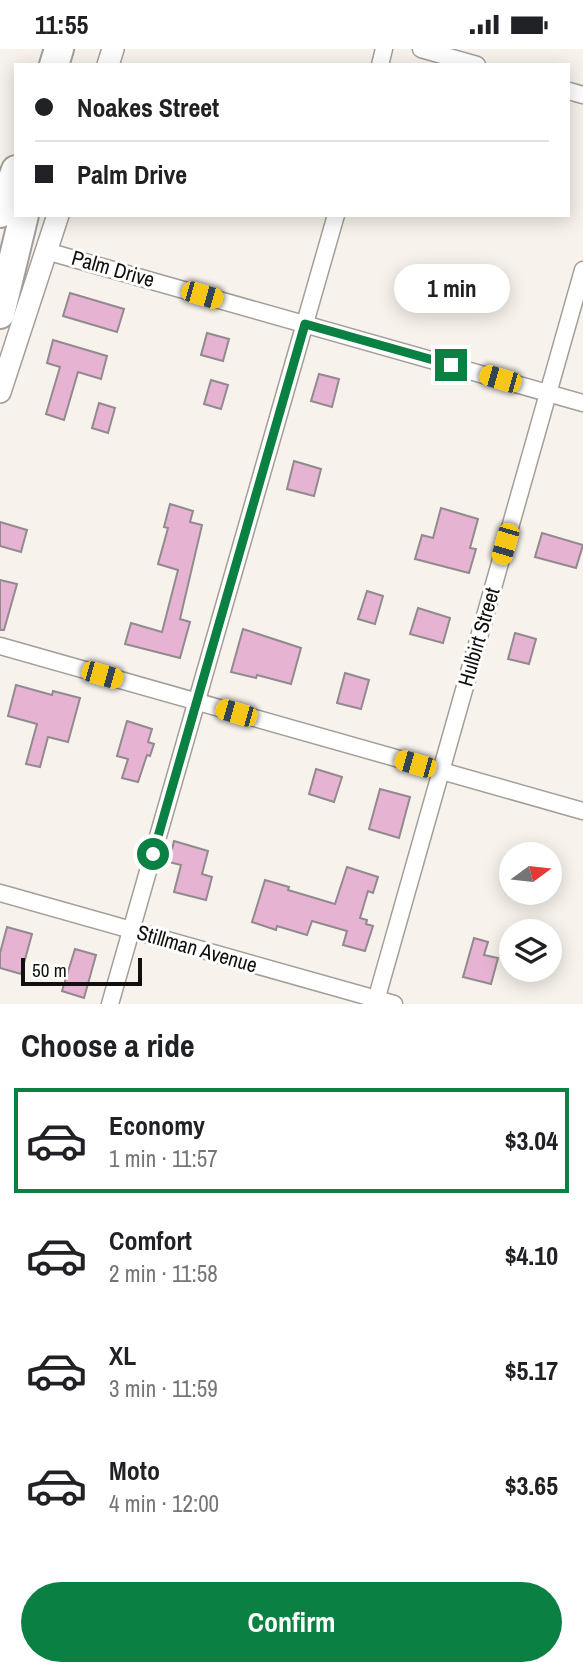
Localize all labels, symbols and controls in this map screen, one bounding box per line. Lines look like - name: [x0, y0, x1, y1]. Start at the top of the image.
- text: 11:55: [35, 7, 88, 42]
- text: Noakes Street: [77, 90, 219, 125]
- text: Palm Drive: [77, 157, 187, 192]
- street label: Palm Drive: [68, 243, 158, 294]
- callout: 1 min: [393, 264, 509, 313]
- text: 1 min: [427, 273, 477, 304]
- car: [179, 279, 226, 311]
- route end: [435, 349, 467, 381]
- car: [477, 363, 524, 395]
- car: [490, 521, 521, 567]
- street label: Hulbirt Street: [451, 584, 506, 690]
- car: [79, 659, 126, 691]
- car: [213, 697, 260, 729]
- car: [392, 748, 439, 780]
- route start: [137, 838, 169, 870]
- north arrow: [499, 842, 562, 905]
- map controls: [499, 842, 562, 982]
- street label: Stillman Avenue: [133, 917, 261, 980]
- button: layers: [499, 919, 562, 982]
- scale bar: [21, 955, 142, 987]
- text: 50 m: [32, 957, 67, 983]
- text: Choose a ride: [21, 1024, 195, 1067]
- text: Economy: [109, 1108, 205, 1143]
- icon: car: [25, 1109, 88, 1172]
- text: $3.04: [505, 1123, 558, 1158]
- text: 1 min · 11:57: [109, 1143, 218, 1174]
- text: Comfort: [109, 1223, 192, 1258]
- icon: car: [25, 1224, 88, 1287]
- text: $4.10: [505, 1238, 558, 1273]
- text: 2 min · 11:58: [109, 1258, 218, 1289]
- text: XL: [109, 1338, 136, 1373]
- icon: car: [25, 1339, 88, 1402]
- text: $5.17: [505, 1353, 558, 1388]
- text: 3 min · 11:59: [109, 1373, 218, 1404]
- text: Moto: [109, 1453, 160, 1488]
- icon: car: [25, 1454, 88, 1517]
- text: $3.65: [505, 1468, 558, 1503]
- text: 4 min · 12:00: [109, 1488, 219, 1519]
- button: Confirm: [21, 1582, 562, 1662]

